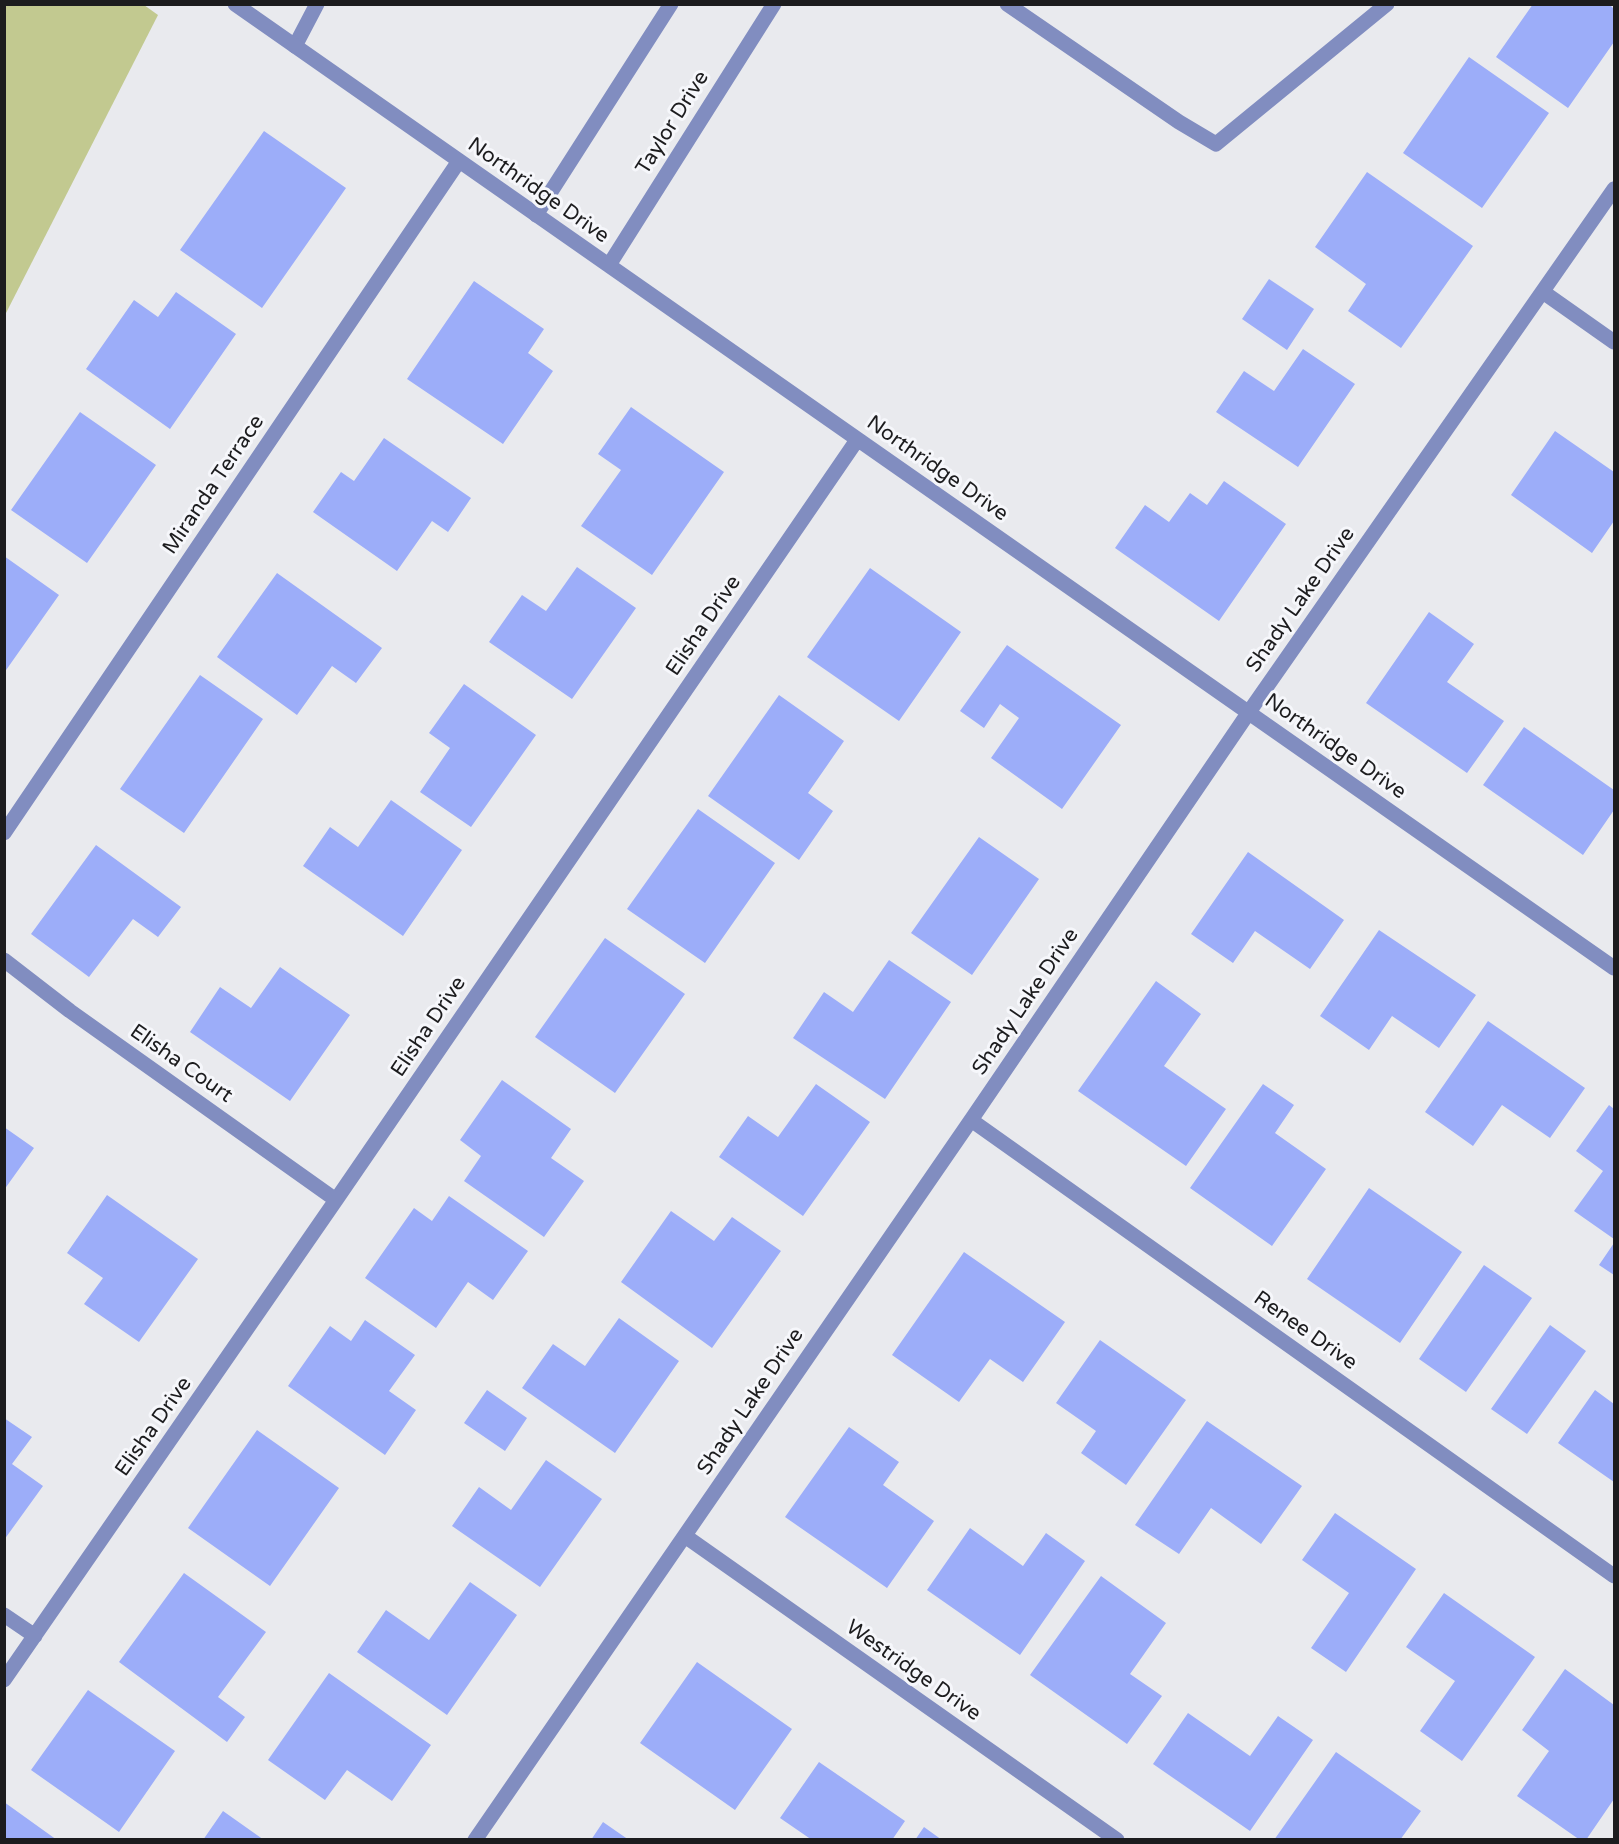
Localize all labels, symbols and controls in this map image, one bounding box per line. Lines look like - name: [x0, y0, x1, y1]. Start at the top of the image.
- street label: Taylor Drive: [631, 67, 715, 179]
- street label: Northridge Drive: [462, 133, 614, 249]
- street label: Miranda Terrace: [158, 411, 270, 559]
- street label: Northridge Drive: [861, 411, 1013, 527]
- street label: Shady Lake Drive: [1241, 523, 1361, 677]
- street label: Elisha Drive: [661, 571, 747, 681]
- street label: Northridge Drive: [1259, 689, 1411, 805]
- street label: Shady Lake Drive: [968, 924, 1084, 1080]
- street label: Elisha Drive: [386, 972, 472, 1082]
- street label: Elisha Court: [125, 1019, 237, 1109]
- street label: Renee Drive: [1248, 1286, 1362, 1376]
- street label: Shady Lake Drive: [693, 1324, 809, 1480]
- street label: Elisha Drive: [110, 1372, 198, 1482]
- street label: Westridge Drive: [841, 1615, 985, 1727]

